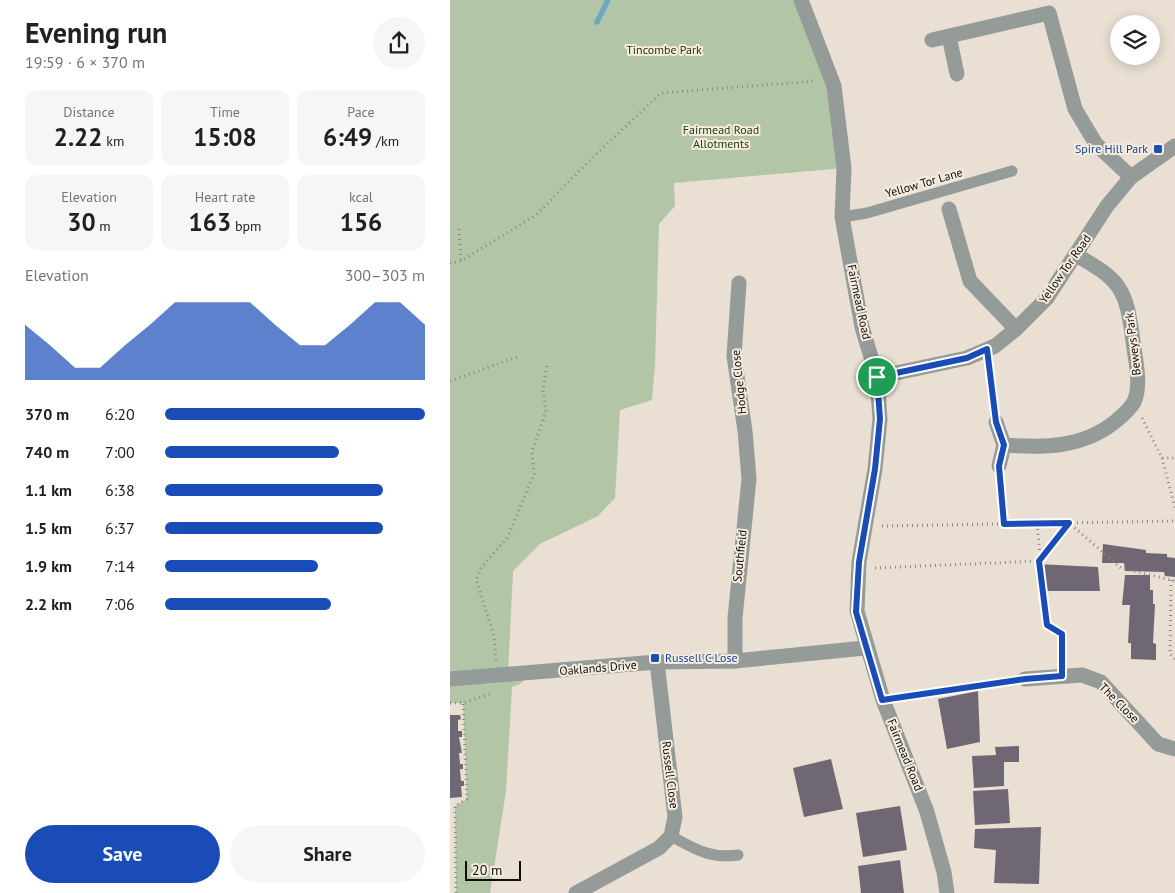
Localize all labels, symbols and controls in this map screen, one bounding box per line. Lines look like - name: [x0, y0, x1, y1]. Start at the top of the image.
- text: Evening run: [25, 14, 167, 51]
- map controls: [1110, 15, 1160, 65]
- button: layers: [1110, 15, 1160, 65]
- button: share: [373, 17, 425, 69]
- park label: Tincombe Park: [626, 42, 702, 57]
- text: 19:59 · 6 × 370 m: [25, 52, 145, 72]
- text: Distance: [63, 103, 115, 121]
- text: Time: [210, 103, 240, 121]
- text: Pace: [347, 103, 375, 121]
- text: 2.22: [54, 121, 102, 153]
- text: 15:08: [193, 121, 257, 153]
- text: 6:49: [323, 121, 372, 153]
- park label: Fairmead Road Allotments: [683, 122, 759, 151]
- text: km: [102, 132, 124, 150]
- text: /km: [372, 132, 399, 150]
- place label: Spire Hill Park: [1075, 141, 1148, 156]
- marker: Spire Hill Park: [1152, 143, 1164, 155]
- street label: Yellow Tor Lane: [883, 164, 964, 201]
- text: Elevation: [61, 188, 117, 206]
- text: Heart rate: [195, 188, 255, 206]
- text: kcal: [349, 188, 373, 206]
- text: 30: [67, 206, 96, 238]
- text: 163: [189, 206, 231, 238]
- text: 156: [340, 206, 382, 238]
- text: m: [96, 217, 111, 235]
- text: bpm: [231, 217, 261, 235]
- street label: Yellow Tor Road: [1035, 231, 1094, 306]
- street label: Fairmead Road: [844, 263, 875, 341]
- text: Elevation: [25, 265, 89, 285]
- text: 300–303 m: [345, 265, 425, 285]
- street label: Beweys Park: [1121, 311, 1144, 376]
- street label: Hodge Close: [728, 349, 749, 415]
- pin: [856, 356, 898, 398]
- icon: arrive: [863, 363, 891, 391]
- text: 370 m: [25, 404, 69, 424]
- text: 6:20: [105, 404, 135, 424]
- text: 740 m: [25, 442, 69, 462]
- text: 7:00: [105, 442, 135, 462]
- text: 1.1 km: [25, 480, 72, 500]
- text: 6:38: [105, 480, 135, 500]
- text: 1.5 km: [25, 518, 72, 538]
- text: 6:37: [105, 518, 135, 538]
- street label: Southfield: [729, 529, 750, 583]
- text: 1.9 km: [25, 556, 72, 576]
- text: 7:14: [105, 556, 135, 576]
- text: 2.2 km: [25, 594, 72, 614]
- text: 7:06: [105, 594, 135, 614]
- place label: Russell C Lose: [665, 650, 738, 665]
- marker: Russell C Lose: [649, 652, 661, 664]
- street label: Oaklands Drive: [559, 657, 637, 678]
- street label: The Close: [1096, 679, 1143, 726]
- street label: Fairmead Road: [884, 717, 927, 793]
- street label: Russell Close: [659, 740, 682, 810]
- button: Save: [25, 825, 220, 883]
- button: Share: [230, 825, 425, 883]
- scale bar: [465, 858, 521, 881]
- text: 20 m: [472, 861, 502, 879]

